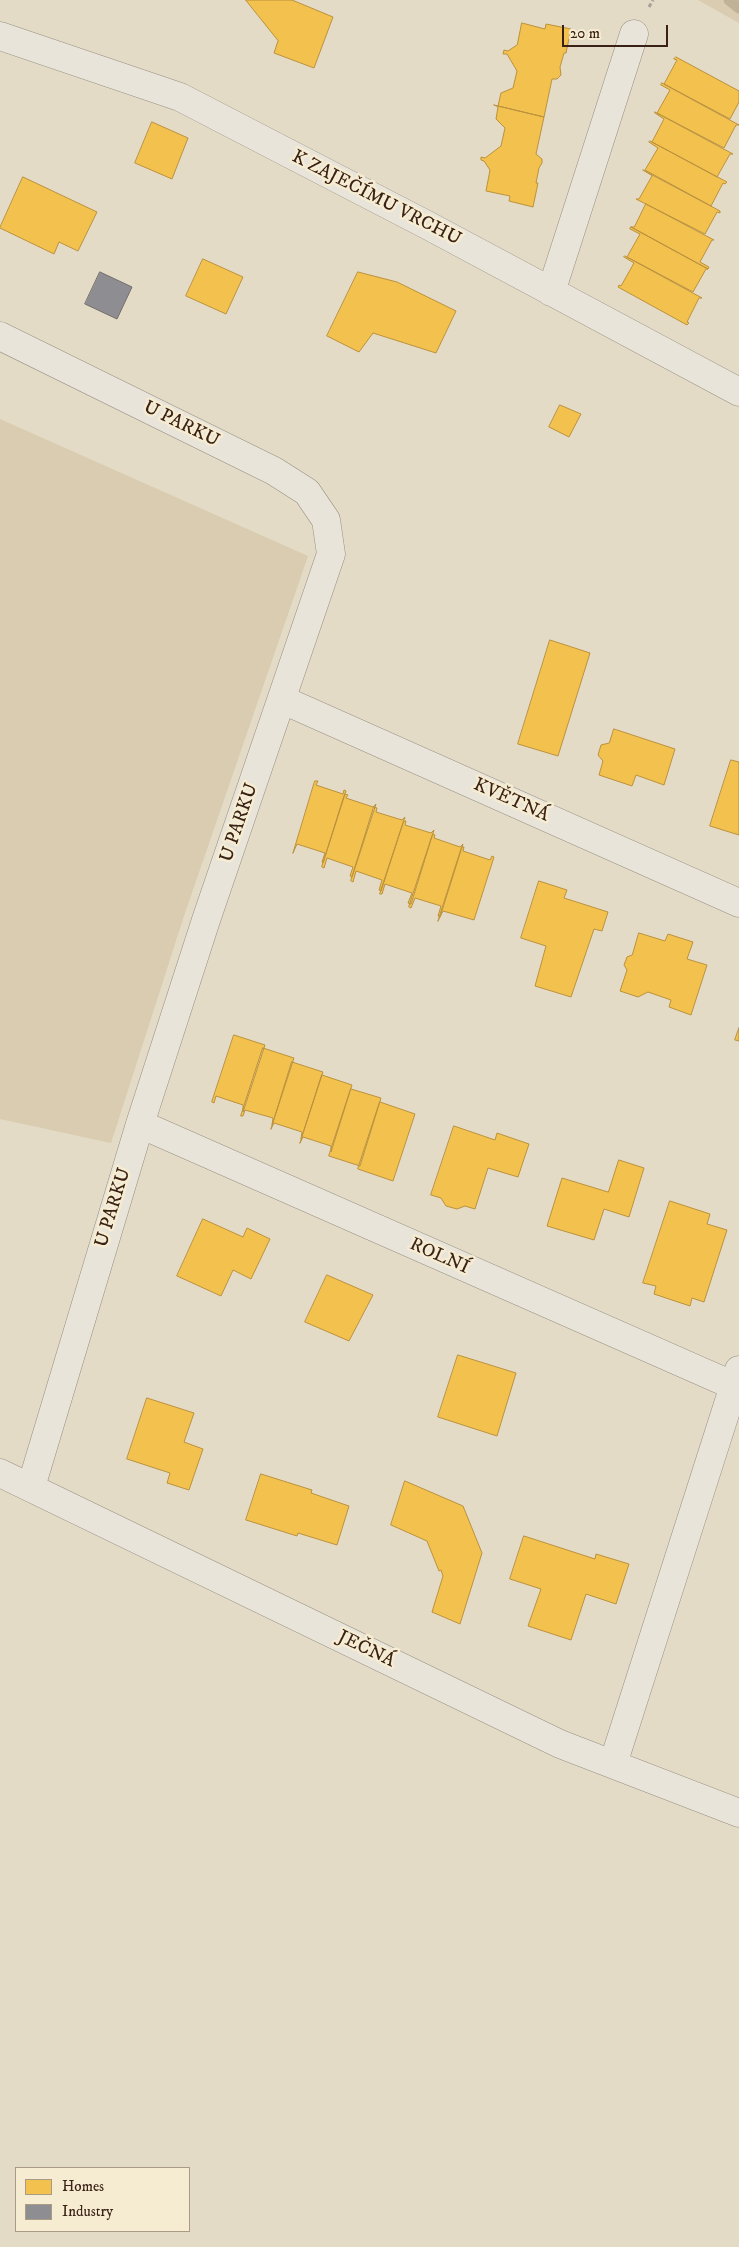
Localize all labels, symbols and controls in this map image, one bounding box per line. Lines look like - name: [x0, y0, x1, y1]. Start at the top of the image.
- scale bar: [564, 15, 670, 47]
- text: 20 m: [570, 24, 600, 43]
- street label: K ZAJEČÍMU VRCHU: [288, 146, 464, 252]
- street label: U PARKU: [139, 397, 223, 453]
- street label: KVĚTNÁ: [470, 774, 552, 828]
- street label: U PARKU: [216, 781, 264, 865]
- street label: U PARKU: [91, 1166, 137, 1250]
- street label: ROLNÍ: [406, 1234, 472, 1280]
- street label: JEČNÁ: [334, 1626, 398, 1674]
- legend: [15, 2167, 190, 2232]
- text: Homes: [62, 2177, 104, 2196]
- text: Industry: [62, 2202, 113, 2221]

